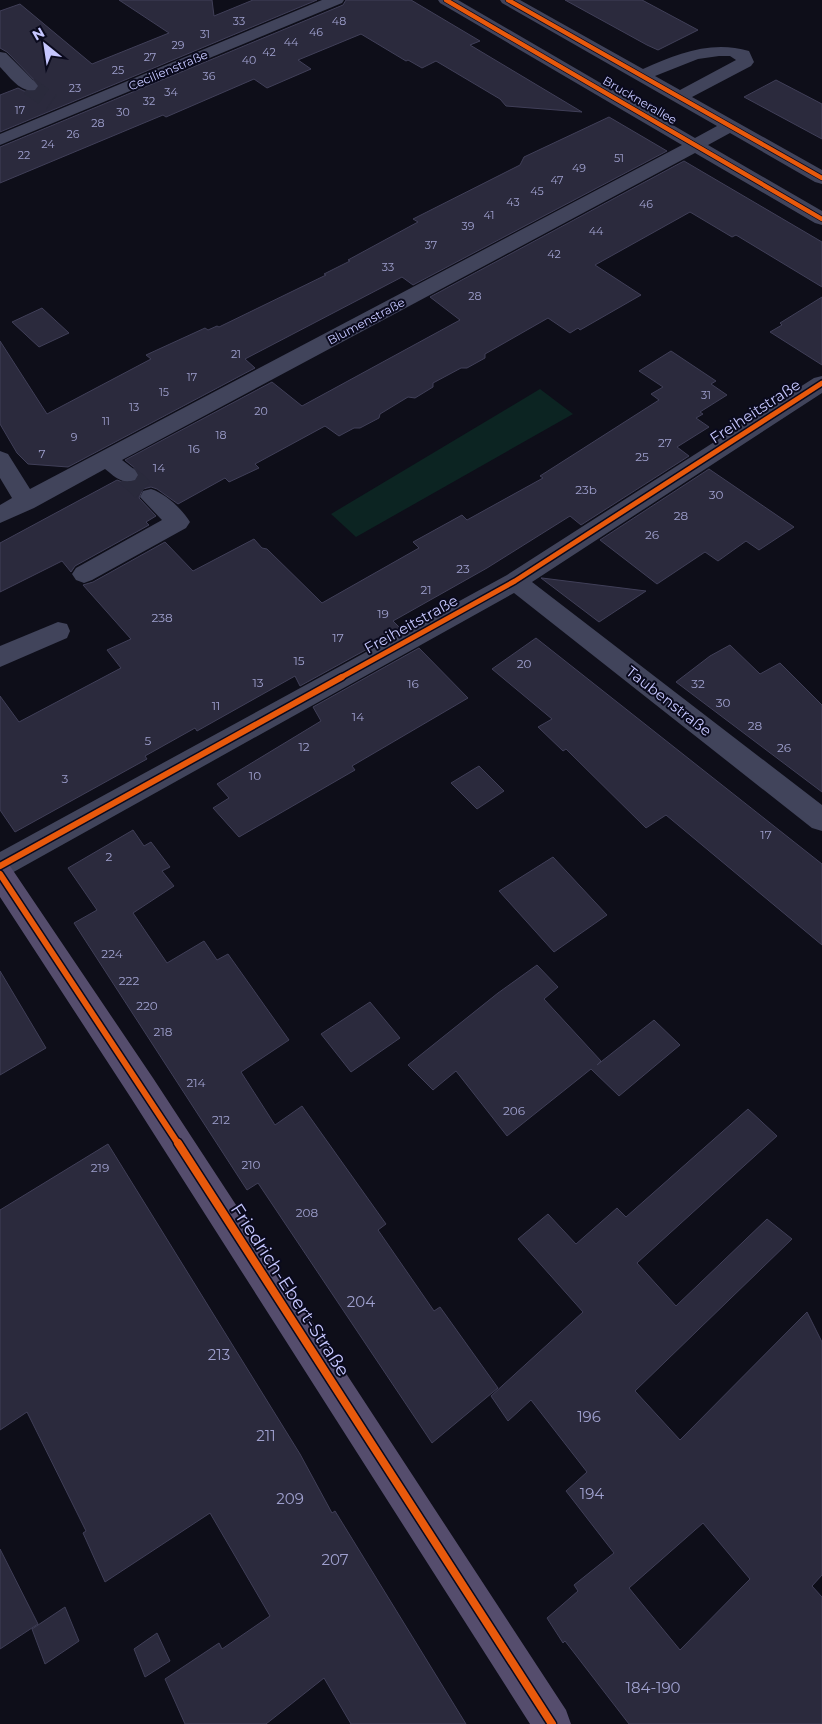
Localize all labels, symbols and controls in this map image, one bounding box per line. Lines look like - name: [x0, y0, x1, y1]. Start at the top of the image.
- house number: 33: [233, 14, 245, 28]
- house number: 48: [332, 14, 346, 28]
- north arrow: [20, 20, 70, 70]
- text: N: [29, 23, 48, 44]
- house number: 46: [309, 25, 323, 39]
- house number: 31: [200, 27, 210, 41]
- house number: 44: [284, 35, 299, 49]
- house number: 29: [172, 38, 185, 52]
- house number: 42: [262, 45, 276, 59]
- street label: Cecilienstraße: [126, 47, 210, 93]
- house number: 27: [144, 50, 156, 64]
- house number: 40: [242, 53, 256, 67]
- house number: 25: [112, 63, 124, 77]
- house number: 36: [203, 69, 216, 83]
- street label: Brucknerallee: [600, 73, 680, 127]
- house number: 23: [69, 81, 81, 95]
- house number: 34: [164, 85, 178, 99]
- house number: 32: [143, 94, 155, 108]
- house number: 17: [15, 103, 25, 117]
- house number: 30: [116, 105, 130, 119]
- house number: 28: [91, 116, 105, 130]
- house number: 26: [67, 127, 80, 141]
- house number: 24: [41, 137, 55, 151]
- house number: 22: [18, 148, 30, 162]
- house number: 51: [614, 151, 624, 165]
- house number: 49: [572, 161, 586, 175]
- house number: 47: [550, 173, 564, 187]
- house number: 45: [530, 184, 544, 198]
- house number: 43: [506, 195, 520, 209]
- house number: 46: [639, 197, 653, 211]
- house number: 41: [484, 208, 494, 222]
- house number: 39: [462, 219, 475, 233]
- house number: 44: [589, 224, 604, 238]
- house number: 37: [425, 238, 437, 252]
- house number: 42: [547, 247, 561, 261]
- house number: 33: [382, 260, 394, 274]
- house number: 28: [468, 289, 482, 303]
- street label: Blumenstraße: [325, 294, 407, 348]
- house number: 21: [231, 347, 241, 361]
- house number: 17: [187, 370, 197, 384]
- street label: Freiheitstraße: [706, 375, 804, 447]
- house number: 15: [159, 385, 169, 399]
- house number: 31: [701, 388, 711, 402]
- house number: 13: [129, 400, 139, 414]
- house number: 20: [254, 404, 268, 418]
- house number: 11: [102, 414, 110, 428]
- house number: 18: [216, 428, 227, 442]
- house number: 9: [71, 430, 78, 444]
- house number: 27: [658, 435, 672, 450]
- house number: 16: [188, 441, 200, 456]
- house number: 7: [38, 446, 46, 461]
- house number: 25: [635, 449, 649, 464]
- house number: 14: [153, 460, 165, 475]
- house number: 23b: [575, 482, 597, 497]
- house number: 30: [709, 487, 723, 502]
- house number: 28: [674, 508, 689, 523]
- house number: 26: [645, 527, 659, 542]
- house number: 23: [456, 561, 470, 576]
- house number: 21: [420, 582, 432, 597]
- street label: Freiheitstraße: [361, 590, 461, 658]
- house number: 19: [377, 606, 389, 621]
- house number: 238: [151, 610, 173, 625]
- house number: 17: [332, 630, 344, 645]
- house number: 15: [293, 653, 305, 668]
- house number: 20: [517, 656, 531, 671]
- street label: Taubenstraße: [622, 662, 716, 740]
- house number: 13: [252, 675, 264, 690]
- house number: 16: [407, 676, 419, 691]
- house number: 32: [691, 676, 705, 691]
- house number: 30: [716, 695, 730, 710]
- house number: 11: [212, 698, 220, 713]
- house number: 14: [352, 709, 364, 724]
- house number: 28: [748, 718, 763, 733]
- house number: 5: [145, 733, 152, 748]
- house number: 12: [298, 739, 310, 754]
- house number: 26: [777, 740, 791, 755]
- house number: 10: [249, 768, 261, 783]
- house number: 3: [62, 771, 69, 786]
- house number: 17: [760, 827, 772, 842]
- house number: 2: [106, 849, 113, 864]
- house number: 224: [101, 946, 123, 961]
- house number: 222: [119, 973, 139, 988]
- house number: 220: [136, 998, 158, 1013]
- house number: 218: [154, 1024, 173, 1039]
- house number: 214: [186, 1075, 206, 1090]
- house number: 206: [503, 1103, 525, 1118]
- house number: 212: [212, 1112, 230, 1127]
- house number: 210: [241, 1157, 261, 1172]
- house number: 219: [91, 1160, 109, 1175]
- street label: Friedrich-Ebert-Straße: [226, 1199, 354, 1381]
- house number: 208: [296, 1205, 319, 1220]
- house number: 204: [347, 1292, 375, 1311]
- house number: 213: [208, 1345, 230, 1364]
- house number: 196: [577, 1407, 601, 1426]
- house number: 211: [256, 1426, 276, 1445]
- house number: 194: [580, 1484, 604, 1503]
- house number: 209: [276, 1489, 304, 1508]
- house number: 207: [321, 1550, 349, 1569]
- house number: 184-190: [625, 1678, 681, 1697]

